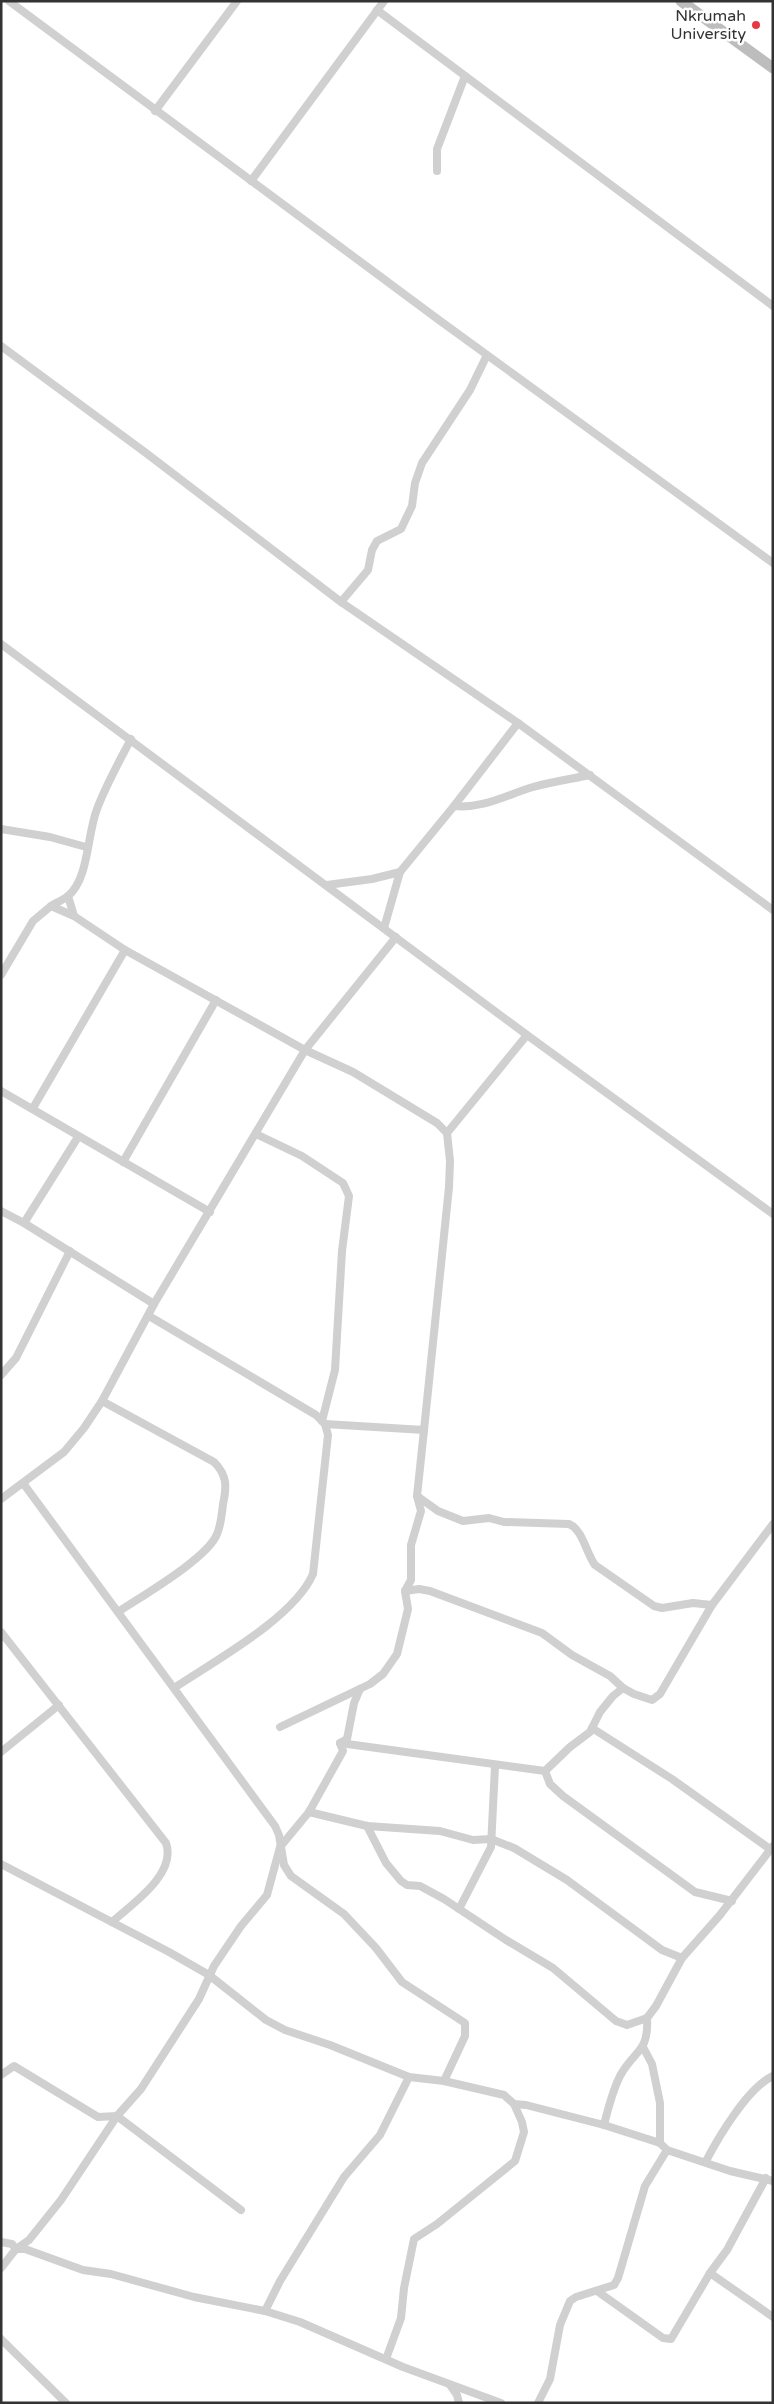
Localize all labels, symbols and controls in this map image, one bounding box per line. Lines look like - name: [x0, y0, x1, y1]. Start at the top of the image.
- place label: Nkrumah University: [671, 6, 746, 44]
- marker: Nkrumah University: [750, 19, 762, 31]

